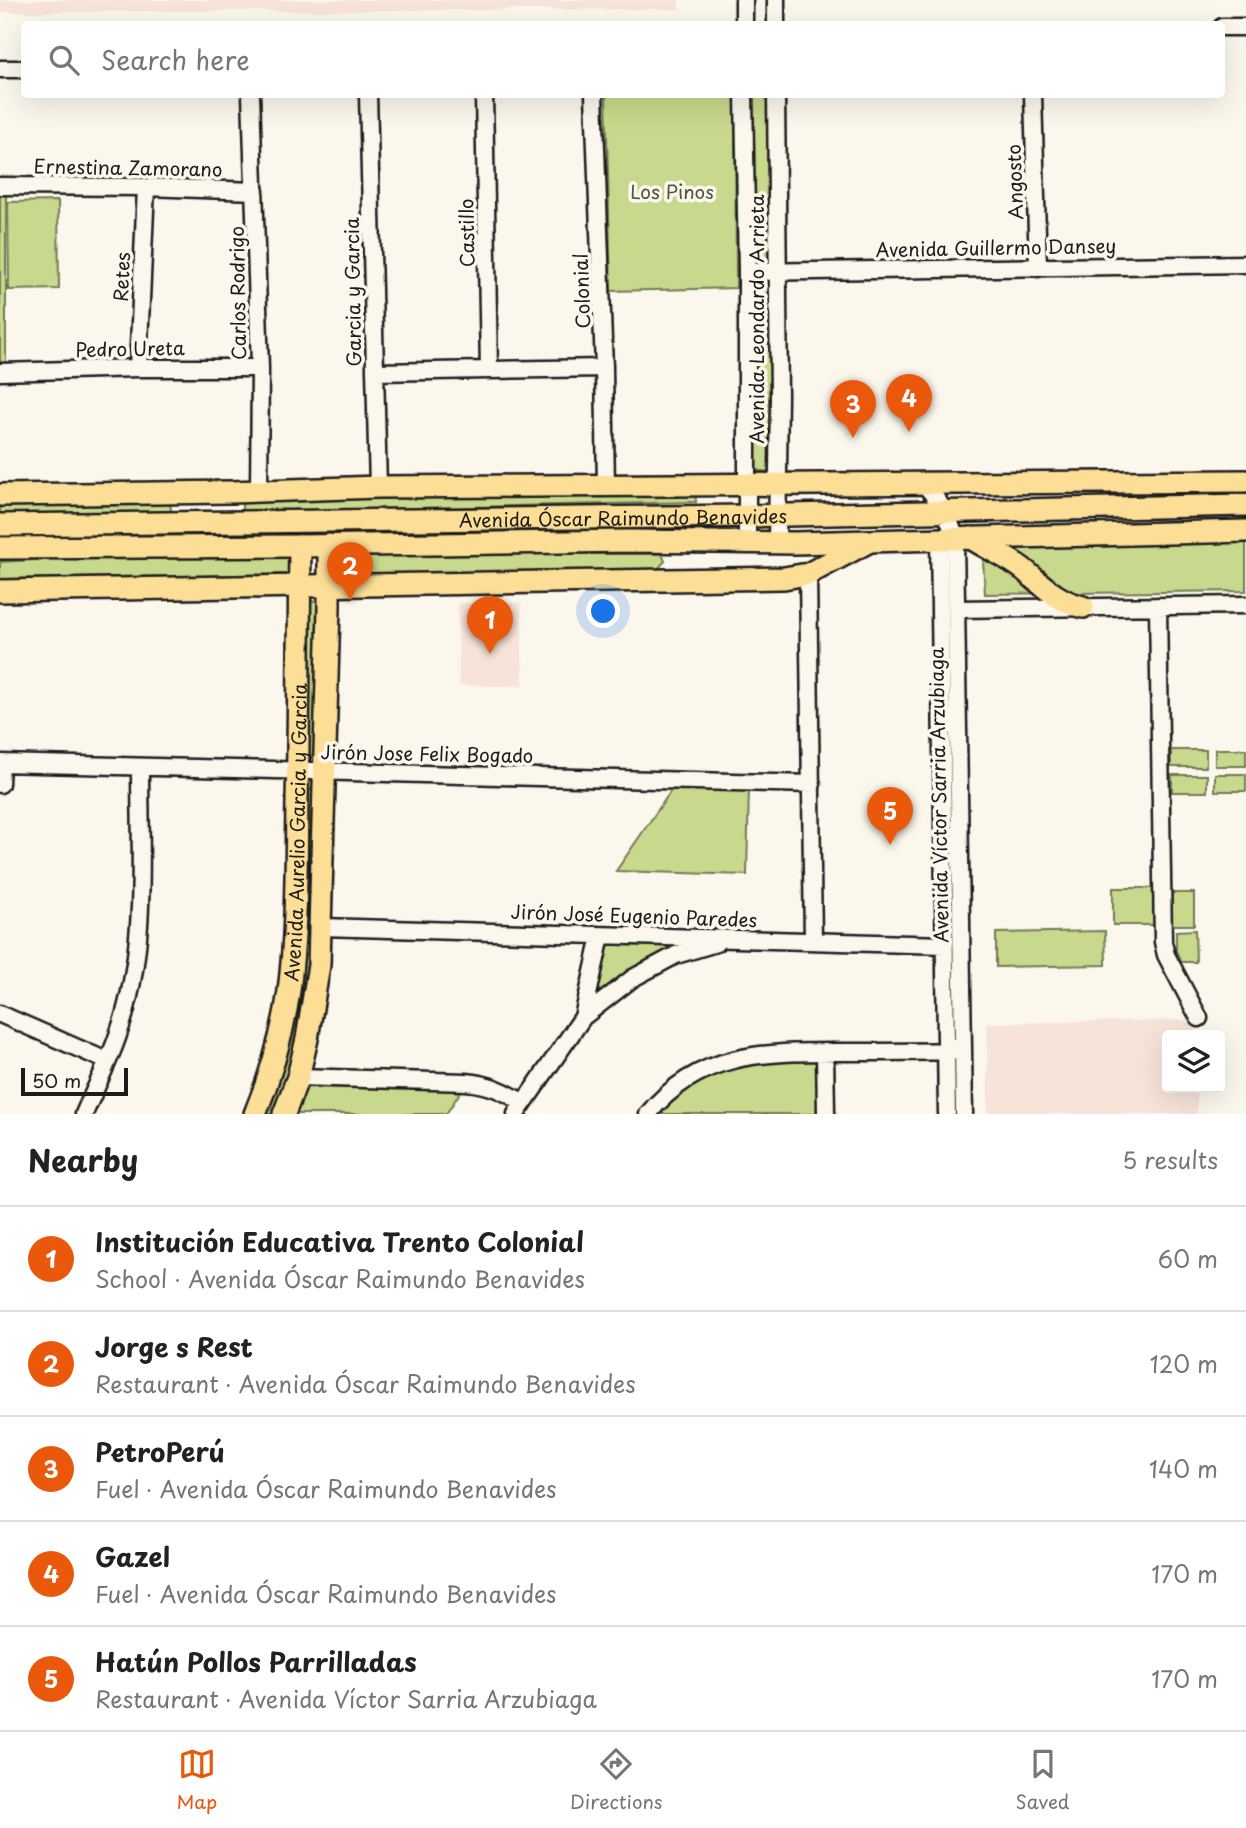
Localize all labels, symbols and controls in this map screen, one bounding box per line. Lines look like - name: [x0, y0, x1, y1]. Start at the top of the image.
- search box: [21, 21, 1225, 98]
- text: Search here: [101, 40, 250, 79]
- icon: search: [45, 41, 83, 79]
- street label: Angosto: [999, 144, 1029, 220]
- street label: Ernestina Zamorano: [33, 151, 223, 183]
- park label: Los Pinos: [630, 177, 714, 205]
- street label: Avenida Leondardo Arrieta: [742, 194, 770, 444]
- street label: Castillo: [451, 198, 481, 268]
- street label: Garcia y Garcia: [337, 217, 367, 367]
- street label: Carlos Rodrigo: [222, 226, 252, 360]
- street label: Avenida Guillermo Dansey: [875, 231, 1117, 263]
- street label: Retes: [106, 251, 136, 303]
- street label: Colonial: [566, 253, 596, 329]
- street label: Pedro Ureta: [75, 333, 185, 363]
- pin: 4: [886, 374, 932, 432]
- pin: 3: [830, 380, 876, 438]
- street label: Avenida Óscar Raimundo Benavides: [459, 501, 787, 533]
- pin: 2: [327, 542, 373, 600]
- your location: [586, 594, 620, 628]
- pin: 1: [467, 596, 513, 654]
- street label: Avenida Víctor Sarria Arzubiaga: [921, 647, 955, 943]
- street label: Avenida Aurelio Garcia y Garcia: [276, 682, 313, 983]
- street label: Jirón Jose Felix Bogado: [320, 737, 534, 769]
- pin: 5: [867, 787, 913, 845]
- street label: Jirón José Eugenio Paredes: [510, 897, 758, 933]
- map controls: [1162, 1030, 1225, 1093]
- button: layers: [1162, 1030, 1225, 1093]
- scale bar: [21, 1065, 128, 1097]
- text: 50 m: [32, 1066, 81, 1094]
- text: Nearby: [28, 1137, 138, 1182]
- text: 5 results: [1122, 1142, 1218, 1177]
- text: Institución Educativa Trento Colonial: [95, 1222, 584, 1261]
- text: 1: [46, 1241, 57, 1276]
- text: 60 m: [1158, 1241, 1218, 1276]
- text: School · Avenida Óscar Raimundo Benavides: [95, 1261, 585, 1296]
- text: Jorge s Rest: [95, 1327, 253, 1366]
- text: 2: [43, 1346, 59, 1381]
- text: 120 m: [1150, 1346, 1218, 1381]
- text: Restaurant · Avenida Óscar Raimundo Benavides: [95, 1366, 636, 1401]
- text: PetroPerú: [95, 1432, 225, 1471]
- text: 3: [43, 1451, 59, 1486]
- text: 140 m: [1149, 1451, 1218, 1486]
- text: Fuel · Avenida Óscar Raimundo Benavides: [95, 1471, 557, 1506]
- text: Gazel: [95, 1537, 170, 1576]
- text: 4: [43, 1556, 59, 1591]
- text: 170 m: [1151, 1556, 1218, 1591]
- text: Fuel · Avenida Óscar Raimundo Benavides: [95, 1576, 557, 1611]
- text: Hatún Pollos Parrilladas: [95, 1642, 417, 1681]
- text: 5: [44, 1661, 58, 1696]
- text: 170 m: [1151, 1661, 1218, 1696]
- text: Restaurant · Avenida Víctor Sarria Arzubiaga: [95, 1681, 597, 1716]
- tab: Map: [177, 1745, 217, 1815]
- tab: Directions: [570, 1745, 663, 1815]
- tab: Saved: [1016, 1745, 1069, 1815]

